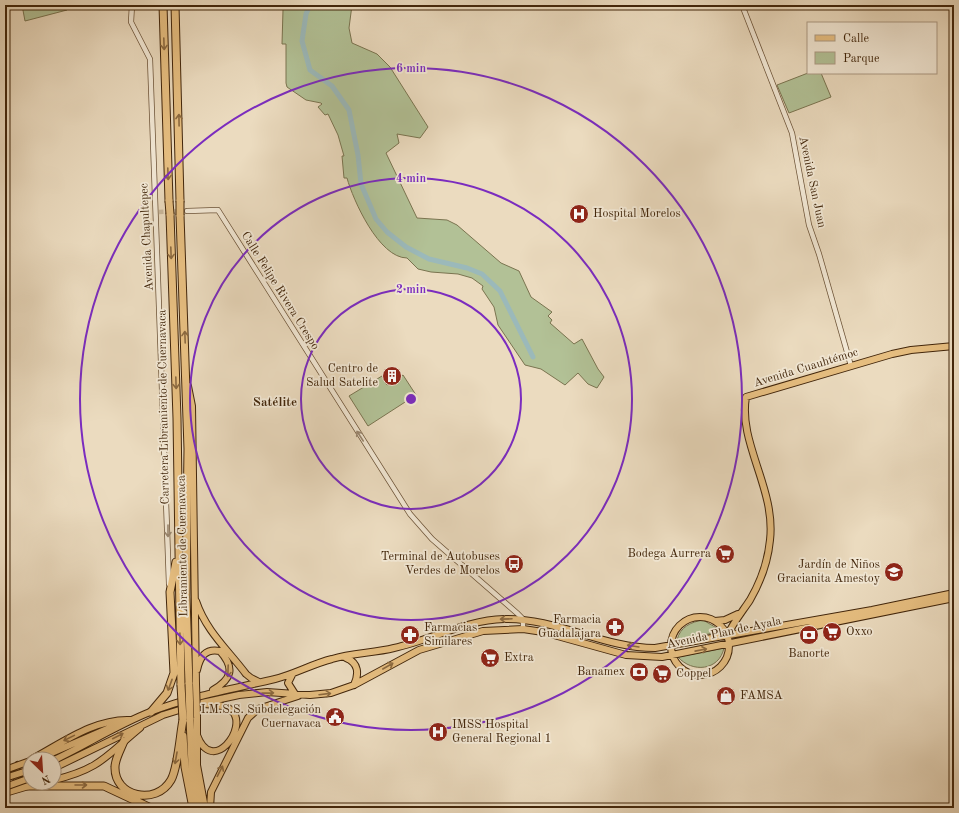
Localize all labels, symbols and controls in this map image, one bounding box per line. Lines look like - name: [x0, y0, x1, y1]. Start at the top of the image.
- legend: [807, 22, 937, 74]
- text: Calle: [843, 33, 869, 45]
- one-way arrow: [161, 37, 168, 50]
- text: Parque: [843, 53, 880, 65]
- text: 6 min: [396, 63, 426, 75]
- one-way arrow: [175, 114, 182, 127]
- street label: Avenida San Juan: [796, 135, 828, 229]
- one-way arrow: [164, 167, 172, 180]
- text: 4 min: [396, 173, 426, 185]
- street label: Avenida Chapultepec: [138, 183, 156, 291]
- hospital icon: Hospital Morelos: [568, 203, 590, 225]
- place label: Hospital Morelos: [593, 208, 681, 220]
- street label: Calle Felipe Rivera Crespo: [239, 230, 321, 352]
- one-way arrow: [167, 246, 175, 259]
- text: 2 min: [396, 284, 426, 296]
- street label: Carretera Libramiento de Cuernavaca: [156, 309, 172, 505]
- one-way arrow: [181, 331, 188, 344]
- street label: Avenida Cuauhtémoc: [752, 346, 860, 390]
- place label: Centro de Salud Satelite: [306, 363, 378, 389]
- building icon: Centro de Salud Satelite: [381, 365, 403, 387]
- one-way arrow: [172, 376, 180, 389]
- centre of rings: [404, 392, 418, 406]
- district label: Satélite: [253, 396, 297, 409]
- one-way arrow: [356, 430, 364, 442]
- street label: Libramiento de Cuernavaca: [176, 475, 190, 617]
- one-way arrow: [164, 524, 172, 537]
- supermarket icon: Bodega Aurrera: [714, 543, 736, 565]
- place label: Bodega Aurrera: [627, 548, 711, 560]
- place label: Terminal de Autobuses Verdes de Morelos: [381, 551, 500, 577]
- bus stop icon: Terminal de Autobuses Verdes de Morelos: [503, 553, 525, 575]
- place label: Jardín de Niños Gracianita Amestoy: [777, 559, 881, 585]
- school or university icon: Jardín de Niños Gracianita Amestoy: [883, 561, 905, 583]
- place label: Farmacia Guadalajara: [538, 614, 601, 640]
- street label: Avenida Plan de Ayala: [666, 615, 783, 651]
- one-way arrow: [500, 616, 513, 623]
- pharmacy icon: Farmacia Guadalajara: [604, 616, 626, 638]
- supermarket icon: Oxxo: [821, 621, 843, 643]
- place label: Farmacias Similares: [424, 622, 477, 648]
- pharmacy icon: Farmacias Similares: [399, 624, 421, 646]
- bank icon: Banorte: [798, 624, 820, 646]
- place label: Oxxo: [846, 626, 873, 638]
- one-way arrow: [177, 632, 184, 645]
- one-way arrow: [626, 642, 639, 650]
- one-way arrow: [694, 646, 707, 654]
- supermarket icon: Extra: [479, 647, 501, 669]
- place label: Banorte: [788, 648, 830, 660]
- place label: Extra: [504, 652, 534, 664]
- bank icon: Banamex: [628, 661, 650, 683]
- one-way arrow: [382, 662, 394, 669]
- supermarket icon: Coppel: [651, 663, 673, 685]
- one-way arrow: [225, 664, 232, 677]
- place label: Banamex: [577, 666, 625, 678]
- place label: Coppel: [676, 668, 711, 680]
- one-way arrow: [166, 679, 173, 692]
- shop icon: FAMSA: [715, 685, 737, 707]
- one-way arrow: [261, 689, 274, 697]
- one-way arrow: [318, 690, 331, 698]
- place label: FAMSA: [740, 690, 783, 702]
- place label: I.M.S.S. Subdelegación Cuernavaca: [201, 704, 322, 730]
- public building icon: I.M.S.S. Subdelegación Cuernavaca: [324, 706, 346, 728]
- place label: IMSS Hospital General Regional 1: [452, 719, 551, 745]
- hospital icon: IMSS Hospital General Regional 1: [427, 721, 449, 743]
- one-way arrow: [111, 732, 123, 739]
- one-way arrow: [63, 735, 75, 743]
- north arrow: [22, 751, 62, 791]
- one-way arrow: [172, 751, 180, 764]
- one-way arrow: [217, 766, 224, 778]
- text: N: [39, 772, 52, 786]
- one-way arrow: [74, 781, 87, 789]

